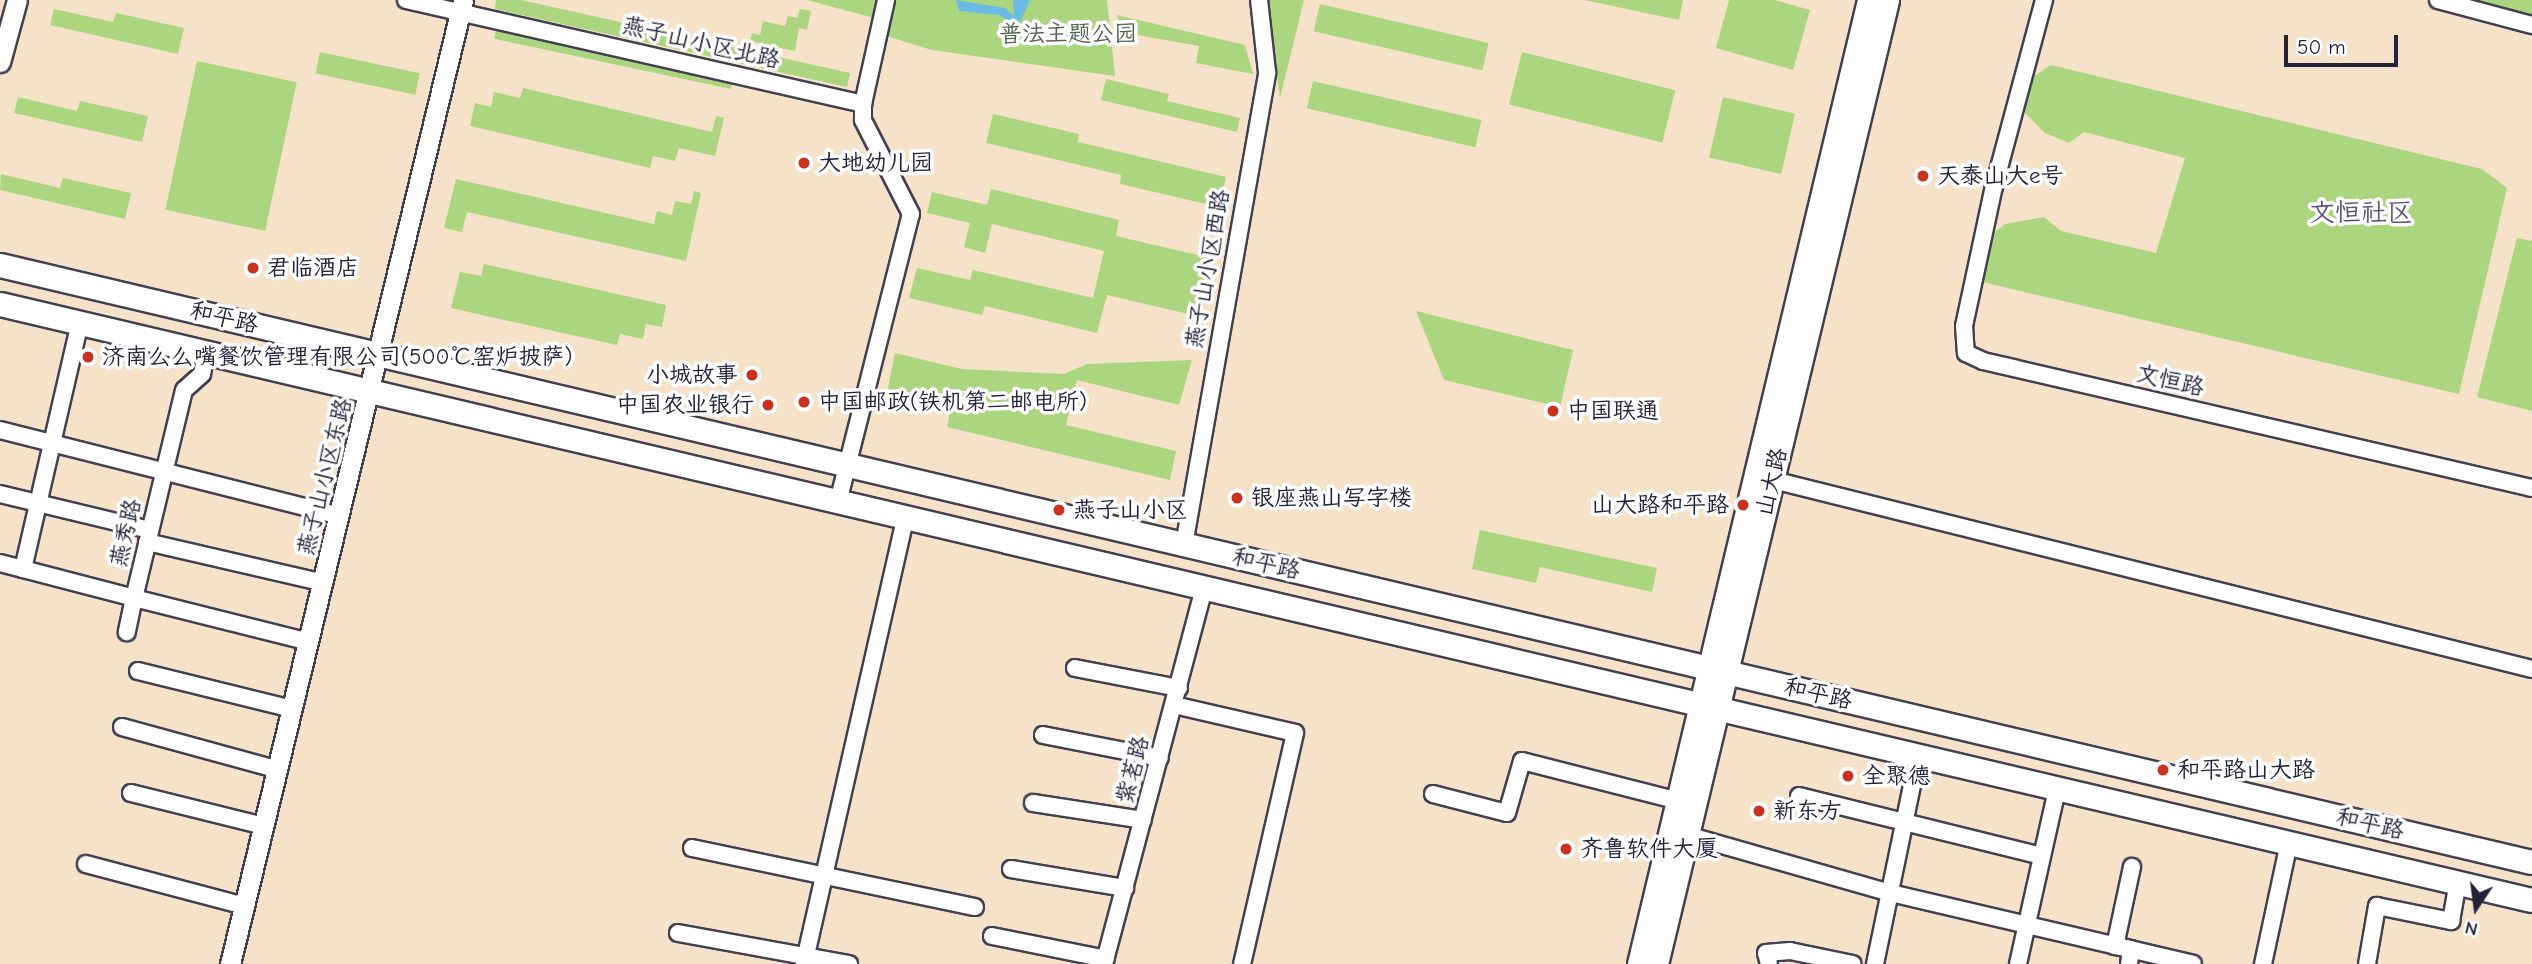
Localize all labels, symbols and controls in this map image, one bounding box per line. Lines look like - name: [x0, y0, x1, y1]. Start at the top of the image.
- street label: 燕子山小区北路: [619, 11, 783, 75]
- park label: 普法主题公园: [999, 20, 1137, 48]
- scale bar: [2287, 21, 2401, 65]
- text: 50 m: [2297, 35, 2346, 59]
- place label: 大地幼儿园: [818, 149, 933, 177]
- marker: 大地幼儿园: [796, 155, 812, 171]
- place label: 天泰山大e号: [1937, 162, 2064, 190]
- marker: 天泰山大e号: [1915, 168, 1931, 184]
- street label: 燕子山小区西路: [1180, 187, 1236, 351]
- district label: 文恒社区: [2309, 198, 2413, 230]
- place label: 君临酒店: [267, 254, 359, 282]
- marker: 君临酒店: [245, 260, 261, 276]
- street label: 和平路: [187, 297, 261, 339]
- place label: 济南么么嘴餐饮管理有限公司(500℃窑炉披萨): [102, 343, 572, 371]
- marker: 济南么么嘴餐饮管理有限公司(500℃窑炉披萨): [80, 349, 96, 365]
- street label: 文恒路: [2133, 360, 2207, 402]
- place label: 小城故事: [646, 361, 738, 389]
- marker: 小城故事: [744, 367, 760, 383]
- place label: 中国邮政(铁机第二邮电所): [818, 388, 1087, 416]
- place label: 中国农业银行: [616, 391, 754, 419]
- marker: 中国邮政(铁机第二邮电所): [796, 394, 812, 410]
- street label: 燕子山小区东路: [292, 396, 358, 558]
- marker: 中国农业银行: [760, 397, 776, 413]
- place label: 中国联通: [1567, 397, 1659, 425]
- marker: 中国联通: [1545, 403, 1561, 419]
- street label: 山大路: [1751, 445, 1793, 519]
- place label: 银座燕山写字楼: [1251, 484, 1412, 512]
- marker: 银座燕山写字楼: [1229, 490, 1245, 506]
- place label: 山大路和平路: [1591, 491, 1729, 519]
- street label: 燕秀路: [105, 496, 147, 570]
- place label: 燕子山小区: [1073, 496, 1188, 524]
- marker: 山大路和平路: [1735, 497, 1751, 513]
- marker: 燕子山小区: [1051, 502, 1067, 518]
- street label: 和平路: [1229, 543, 1303, 585]
- street label: 和平路: [1781, 673, 1855, 715]
- street label: 紫茗路: [1111, 733, 1155, 807]
- place label: 和平路山大路: [2177, 756, 2315, 784]
- place label: 全聚德: [1862, 762, 1931, 790]
- marker: 和平路山大路: [2155, 762, 2171, 778]
- marker: 全聚德: [1840, 768, 1856, 784]
- place label: 新东方: [1773, 797, 1842, 825]
- marker: 新东方: [1751, 803, 1767, 819]
- street label: 和平路: [2333, 803, 2407, 845]
- place label: 齐鲁软件大厦: [1580, 835, 1718, 863]
- marker: 齐鲁软件大厦: [1558, 841, 1574, 857]
- north arrow: [2441, 873, 2511, 943]
- text: N: [2463, 916, 2480, 941]

